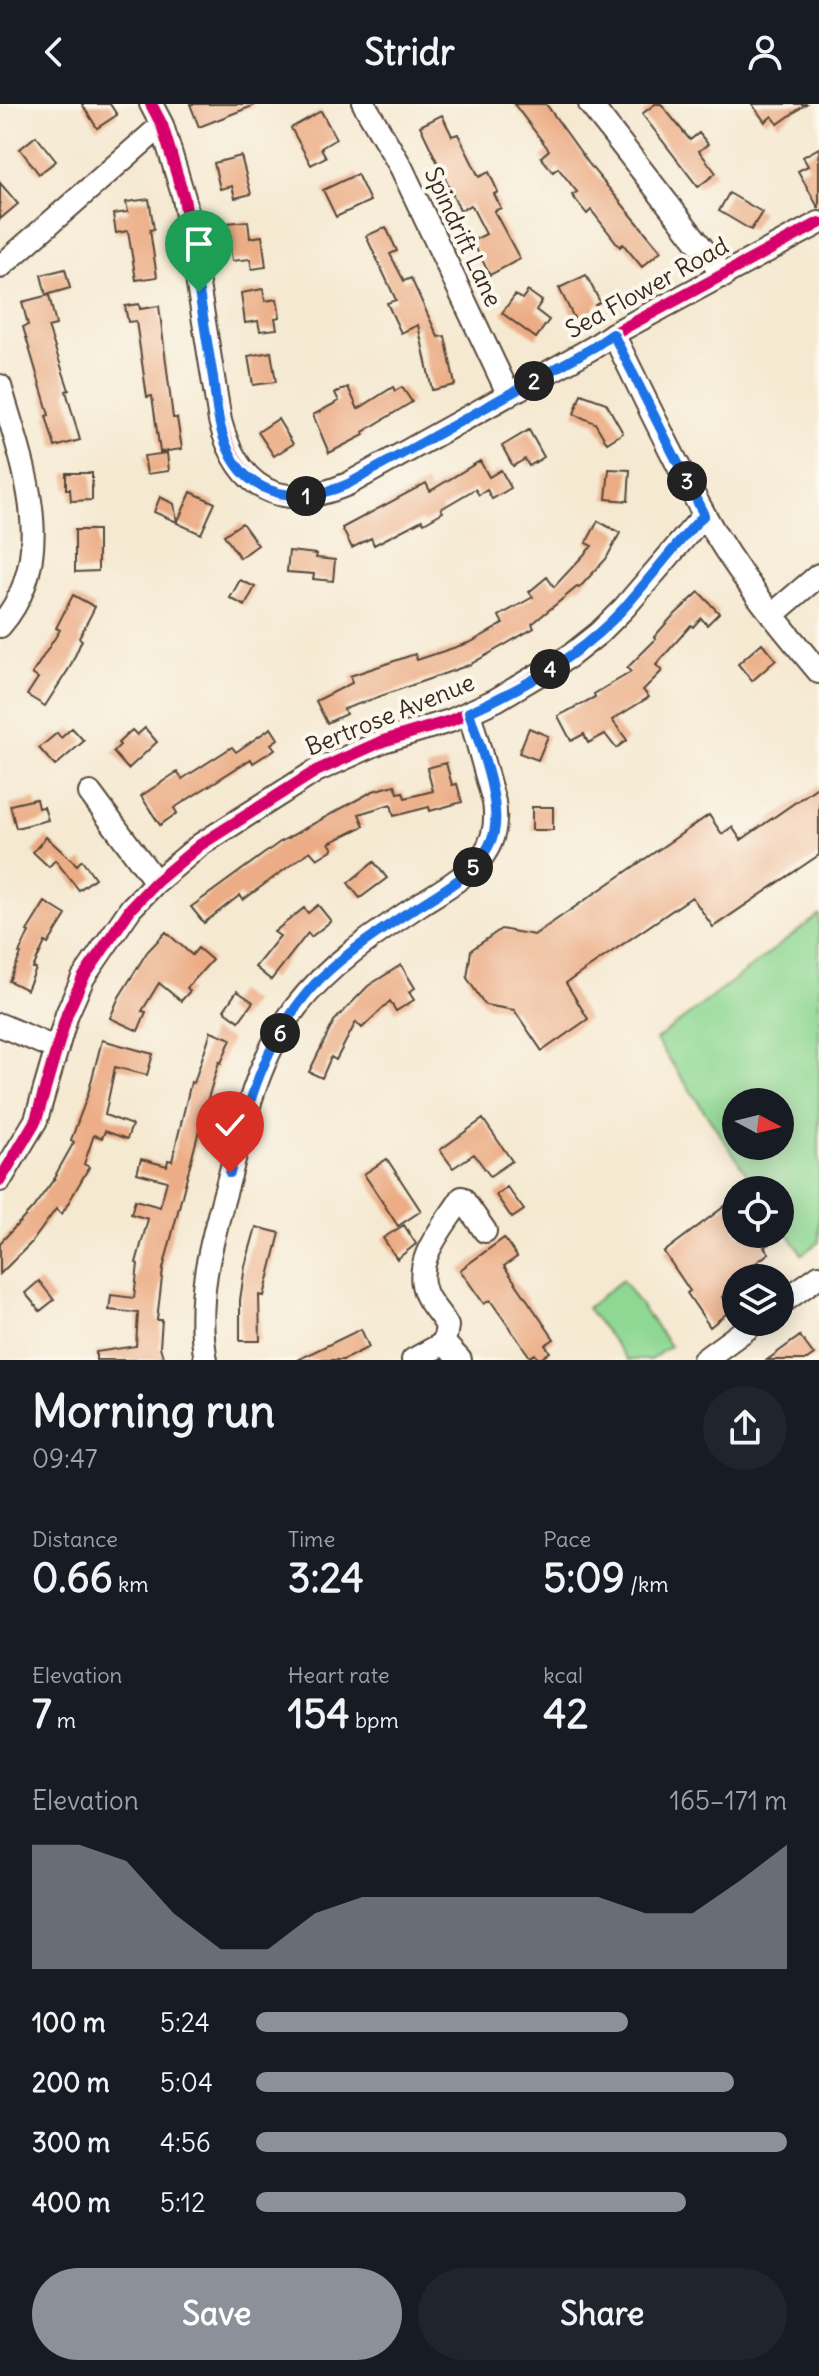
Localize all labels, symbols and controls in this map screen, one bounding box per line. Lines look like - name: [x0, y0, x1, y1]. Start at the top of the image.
- icon: back: [32, 30, 76, 74]
- text: Stridr: [364, 30, 455, 75]
- icon: person: [743, 30, 787, 74]
- street label: Spindrift Lane: [418, 162, 509, 311]
- pin: [165, 210, 233, 292]
- icon: arrive: [177, 222, 221, 266]
- street label: Sea Flower Road: [560, 230, 733, 344]
- pin: 2: [514, 361, 554, 401]
- text: 2: [528, 367, 540, 395]
- pin: 3: [667, 461, 707, 501]
- text: 3: [681, 467, 693, 495]
- pin: 1: [286, 476, 326, 516]
- text: 1: [302, 482, 310, 510]
- pin: 4: [530, 649, 570, 689]
- text: 4: [544, 655, 556, 683]
- street label: Bertrose Avenue: [301, 667, 479, 762]
- pin: 5: [453, 847, 493, 887]
- text: 5: [467, 853, 479, 881]
- pin: 6: [260, 1013, 300, 1053]
- text: 6: [274, 1019, 286, 1047]
- north arrow: [722, 1088, 794, 1160]
- map controls: [722, 1088, 794, 1336]
- pin: [196, 1091, 264, 1173]
- icon: check: [208, 1103, 252, 1147]
- button: locate: [722, 1176, 794, 1248]
- button: layers: [722, 1264, 794, 1336]
- text: Morning run: [32, 1384, 275, 1439]
- button: share: [703, 1386, 787, 1470]
- text: 09:47: [32, 1442, 97, 1475]
- text: Distance: [32, 1525, 118, 1553]
- text: Time: [288, 1525, 335, 1553]
- text: Pace: [543, 1525, 591, 1553]
- text: 0.66: [32, 1553, 113, 1603]
- text: 3:24: [288, 1553, 364, 1603]
- text: 5:09: [543, 1553, 625, 1603]
- text: km: [113, 1570, 149, 1598]
- text: /km: [625, 1570, 668, 1598]
- text: Elevation: [32, 1661, 122, 1689]
- text: Heart rate: [288, 1661, 390, 1689]
- text: kcal: [543, 1661, 583, 1689]
- text: 7: [32, 1689, 52, 1739]
- text: 154: [288, 1689, 350, 1739]
- text: 42: [543, 1689, 588, 1739]
- text: m: [52, 1706, 76, 1734]
- text: bpm: [350, 1706, 399, 1734]
- text: Elevation: [32, 1784, 139, 1817]
- text: 165–171 m: [670, 1784, 787, 1817]
- text: 100 m: [32, 2006, 106, 2039]
- text: 5:24: [160, 2006, 210, 2039]
- text: 200 m: [32, 2066, 109, 2099]
- text: 5:04: [160, 2066, 213, 2099]
- text: 300 m: [32, 2126, 110, 2159]
- text: 4:56: [160, 2126, 211, 2159]
- text: 400 m: [32, 2186, 110, 2219]
- text: 5:12: [160, 2186, 205, 2219]
- button: Save: [32, 2268, 402, 2360]
- button: Share: [418, 2268, 787, 2360]

